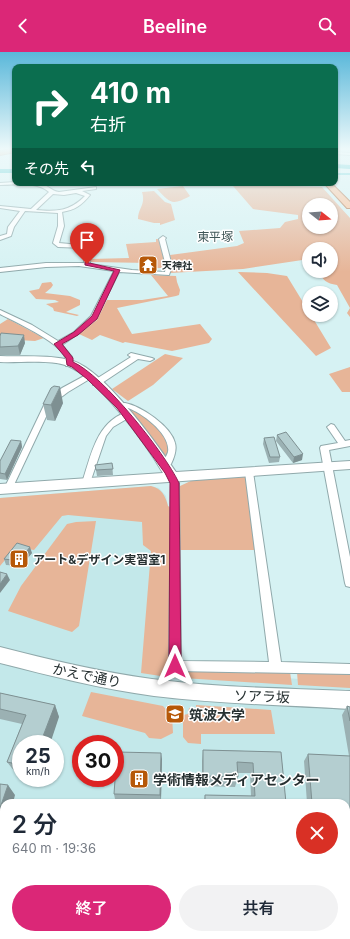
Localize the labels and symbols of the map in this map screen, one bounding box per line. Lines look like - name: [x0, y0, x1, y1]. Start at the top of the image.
- north arrow: [302, 198, 338, 234]
- pin: [70, 223, 104, 264]
- district label: 東平塚: [197, 229, 233, 244]
- temple icon: 天神社: [137, 254, 159, 276]
- place label: 天神社: [162, 259, 193, 271]
- building icon: アート&デザイン実習室1: [8, 548, 30, 570]
- place label: アート&デザイン実習室1: [33, 552, 166, 567]
- position arrow: [154, 645, 196, 687]
- street label: かえで通り: [51, 659, 123, 691]
- street label: ソアラ坂: [234, 687, 290, 705]
- school or university icon: 筑波大学: [164, 703, 186, 725]
- place label: 筑波大学: [189, 706, 245, 723]
- speed limit sign: 30: [72, 735, 124, 787]
- building icon: 学術情報メディアセンター: [128, 768, 150, 790]
- place label: 学術情報メディアセンター: [153, 771, 320, 788]

